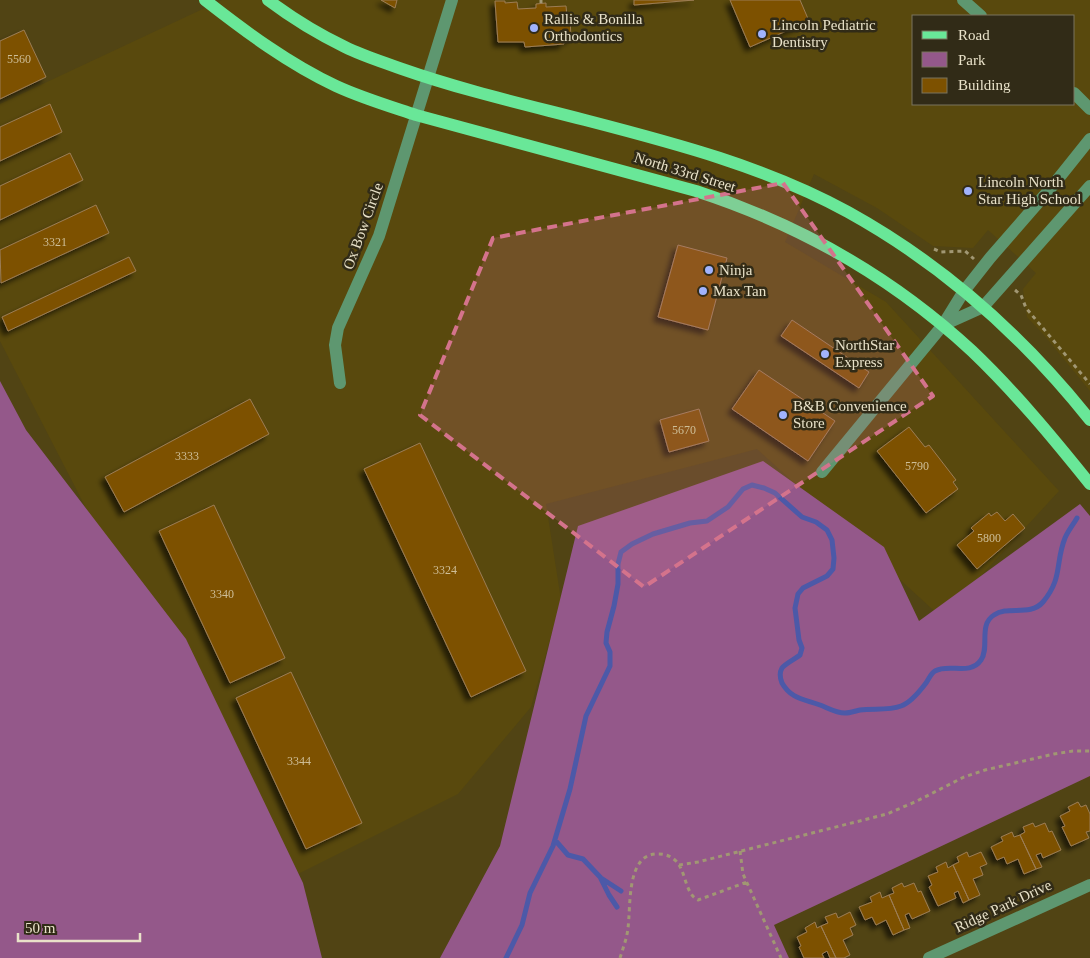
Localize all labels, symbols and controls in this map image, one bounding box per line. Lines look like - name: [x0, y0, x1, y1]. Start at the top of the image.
- place label: Rallis & Bonilla Orthodontics: [544, 11, 643, 44]
- legend: [912, 15, 1075, 105]
- place label: Lincoln Pediatric Dentistry: [772, 17, 876, 50]
- marker: Rallis & Bonilla Orthodontics: [528, 22, 540, 34]
- text: Road: [958, 27, 990, 43]
- marker: Lincoln Pediatric Dentistry: [756, 28, 768, 40]
- house number: 5560: [7, 52, 31, 66]
- text: Park: [958, 52, 986, 68]
- text: Building: [958, 77, 1011, 93]
- street label: North 33rd Street: [632, 149, 738, 195]
- place label: Lincoln North Star High School: [978, 174, 1081, 207]
- street label: Ox Bow Circle: [340, 180, 386, 271]
- marker: Lincoln North Star High School: [962, 185, 974, 197]
- house number: 3321: [43, 235, 67, 249]
- place label: Ninja: [719, 262, 753, 278]
- marker: Ninja: [703, 264, 715, 276]
- place label: Max Tan: [713, 283, 767, 299]
- marker: Max Tan: [697, 285, 709, 297]
- place label: NorthStar Express: [835, 337, 894, 370]
- marker: NorthStar Express: [819, 348, 831, 360]
- place label: B&B Convenience Store: [793, 398, 907, 431]
- marker: B&B Convenience Store: [777, 409, 789, 421]
- house number: 5670: [672, 423, 696, 437]
- house number: 3333: [175, 449, 199, 463]
- house number: 5790: [905, 459, 929, 473]
- house number: 5800: [977, 531, 1001, 545]
- house number: 3324: [433, 563, 457, 577]
- house number: 3340: [210, 587, 234, 601]
- house number: 3344: [287, 754, 311, 768]
- street label: Ridge Park Drive: [952, 876, 1054, 935]
- scale bar: [18, 910, 140, 942]
- text: 50 m: [25, 920, 56, 936]

